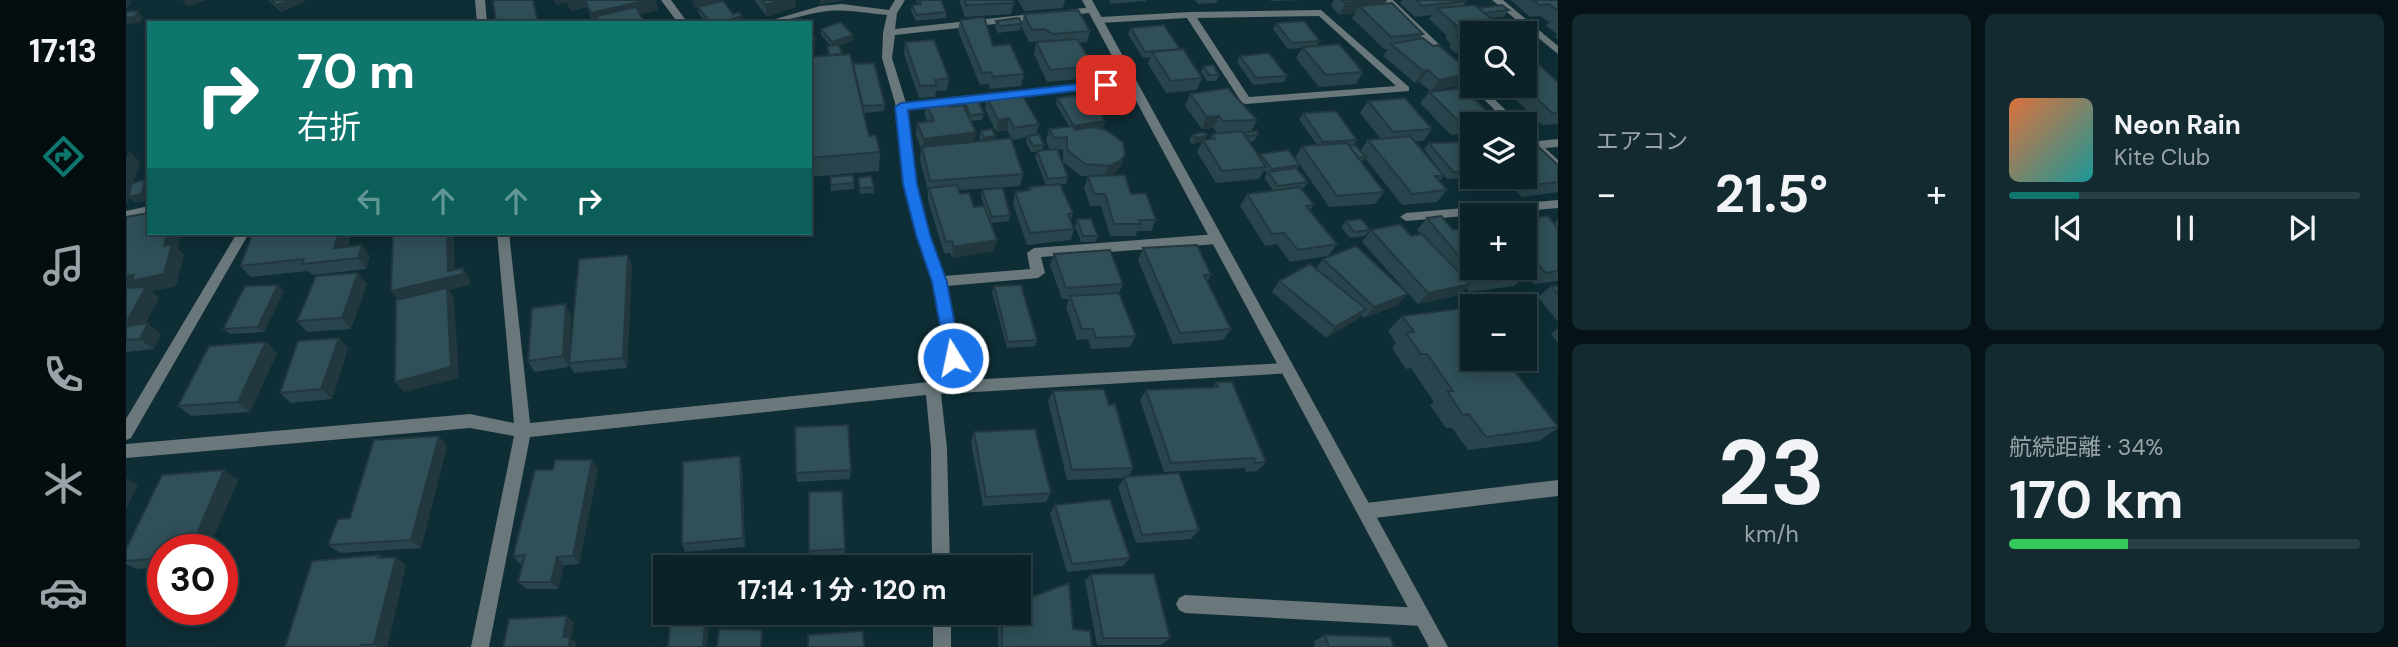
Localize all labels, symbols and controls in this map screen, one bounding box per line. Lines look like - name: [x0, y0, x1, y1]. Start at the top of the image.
- map controls: [1460, 21, 1537, 371]
- button: search: [1460, 21, 1537, 98]
- text: 17:13: [29, 30, 97, 72]
- text: 70 m: [297, 39, 415, 103]
- icon: right: [182, 49, 273, 140]
- pin: [1076, 55, 1136, 115]
- icon: arrive: [1087, 66, 1125, 104]
- text: 右折: [297, 106, 361, 148]
- text: Neon Rain: [2114, 108, 2241, 142]
- button: layers: [1460, 112, 1537, 189]
- text: エアコン: [1596, 126, 1688, 156]
- icon: directions: [39, 132, 88, 181]
- text: Kite Club: [2114, 142, 2210, 172]
- text: 21.5°: [1715, 160, 1828, 228]
- text: −: [1596, 169, 1617, 219]
- text: +: [1926, 169, 1947, 219]
- icon: left: [351, 182, 389, 220]
- icon: ahead: [424, 182, 462, 220]
- icon: ahead: [497, 182, 535, 220]
- icon: right: [570, 182, 608, 220]
- button: +: [1460, 203, 1537, 280]
- icon: previous: [2049, 209, 2087, 247]
- icon: pause: [2166, 209, 2204, 247]
- icon: next: [2283, 209, 2321, 247]
- icon: music: [39, 241, 88, 290]
- button: −: [1460, 294, 1537, 371]
- position arrow: [916, 321, 990, 395]
- icon: phone: [39, 350, 88, 399]
- text: 23: [1718, 414, 1825, 532]
- text: 航続距離 · 34%: [2009, 432, 2163, 462]
- icon: climate: [39, 459, 88, 508]
- text: 170 km: [2009, 466, 2183, 534]
- text: km/h: [1744, 519, 1799, 549]
- speed limit sign: 30: [147, 534, 238, 625]
- icon: car: [39, 568, 88, 617]
- text: 17:14 · 1 分 · 120 m: [738, 573, 946, 607]

